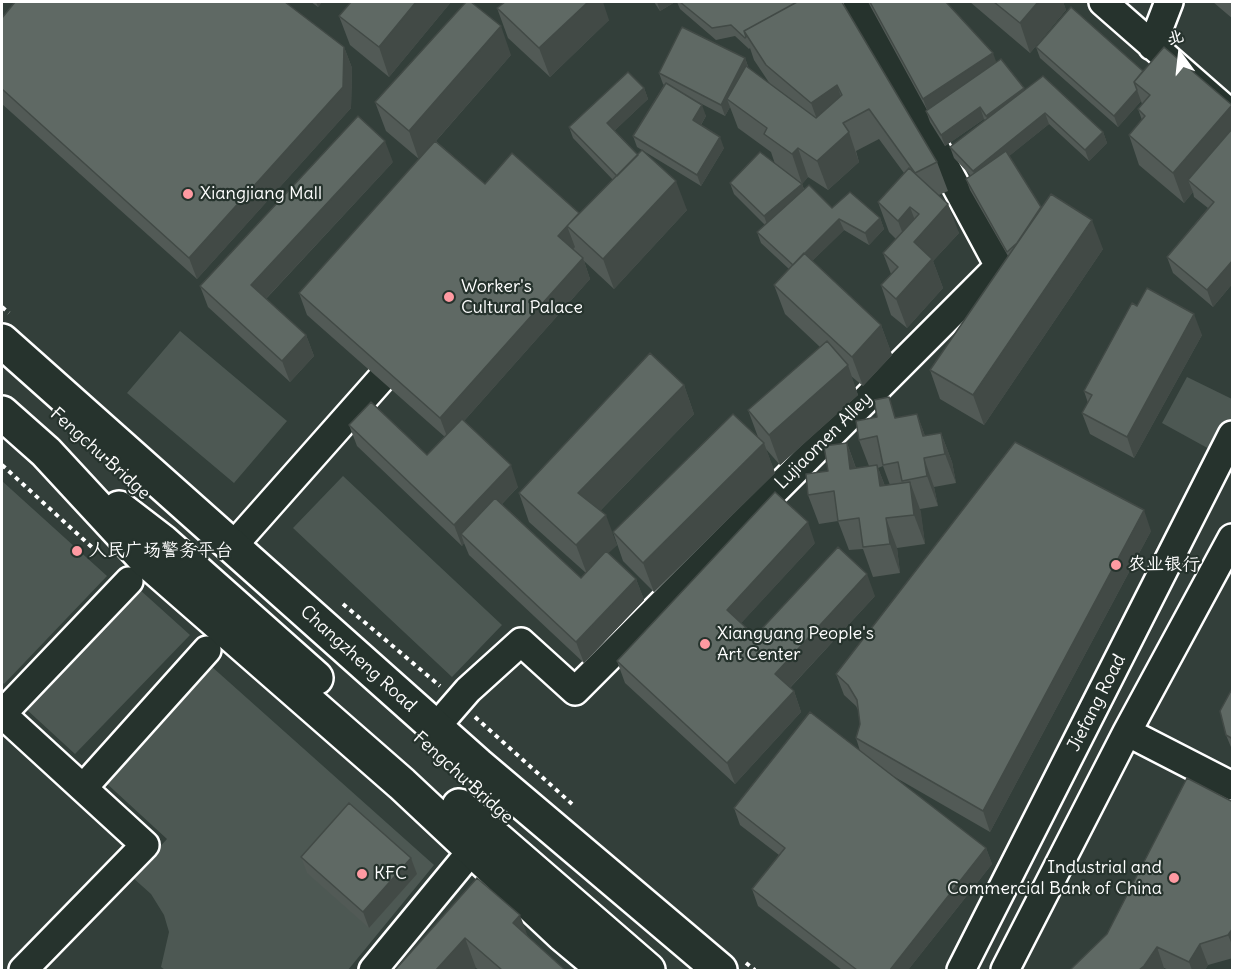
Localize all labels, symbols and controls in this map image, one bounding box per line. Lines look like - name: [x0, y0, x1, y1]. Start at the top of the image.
- north arrow: [1150, 24, 1210, 84]
- text: 北: [1165, 25, 1186, 48]
- place label: Xiangjiang Mall: [200, 183, 322, 205]
- marker: Xiangjiang Mall: [181, 187, 195, 201]
- place label: Worker's Cultural Palace: [461, 276, 583, 318]
- marker: Worker's Cultural Palace: [442, 290, 456, 304]
- street label: Lujiaomen Alley: [771, 388, 877, 494]
- street label: Fengchu Bridge: [46, 403, 154, 505]
- place label: 人民广场警务平台: [89, 540, 233, 562]
- marker: 人民广场警务平台: [70, 544, 84, 558]
- place label: 农业银行: [1128, 554, 1200, 576]
- marker: 农业银行: [1109, 558, 1123, 572]
- street label: Changzheng Road: [296, 601, 420, 717]
- place label: Xiangyang People's Art Center: [717, 623, 874, 666]
- marker: Xiangyang People's Art Center: [698, 637, 712, 651]
- street label: Jiefang Road: [1063, 651, 1131, 755]
- street label: Fengchu Bridge: [409, 727, 517, 829]
- place label: Industrial and Commercial Bank of China: [947, 857, 1162, 900]
- place label: KFC: [374, 863, 407, 885]
- marker: KFC: [355, 867, 369, 881]
- marker: Industrial and Commercial Bank of China: [1167, 871, 1181, 885]

